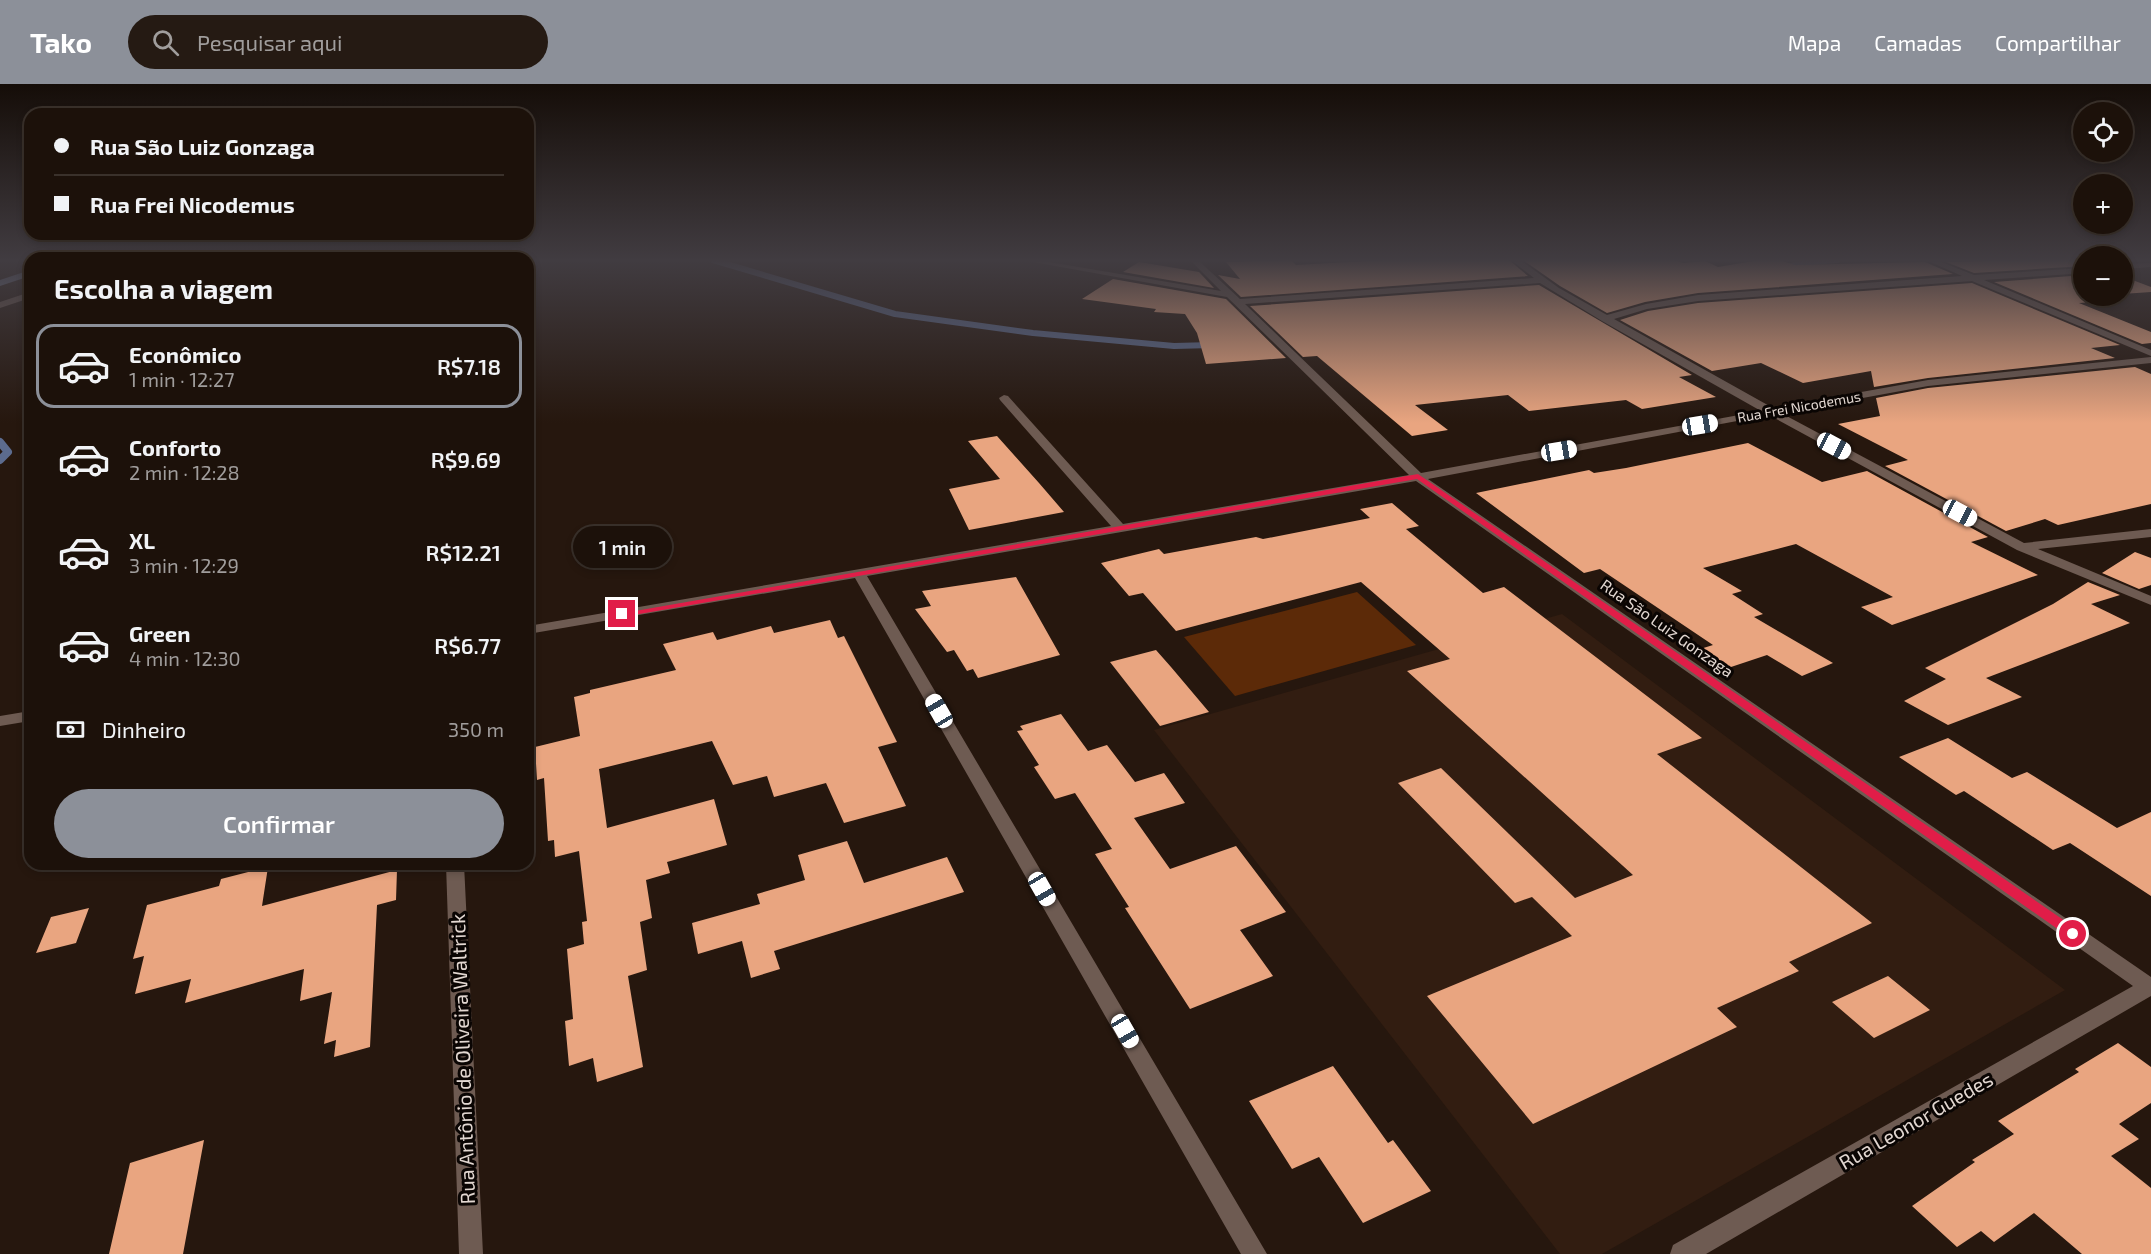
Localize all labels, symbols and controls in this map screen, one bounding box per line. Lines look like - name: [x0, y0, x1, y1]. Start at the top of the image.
- search box: [128, 15, 548, 69]
- text: Tako: [30, 25, 92, 59]
- icon: search: [149, 26, 182, 59]
- text: Pesquisar aqui: [197, 29, 343, 55]
- text: Mapa: [1788, 30, 1841, 55]
- text: Camadas: [1874, 30, 1962, 55]
- text: Compartilhar: [1995, 30, 2121, 55]
- map controls: [2073, 102, 2133, 306]
- button: locate: [2073, 102, 2133, 162]
- text: Rua São Luiz Gonzaga: [90, 133, 315, 159]
- button: +: [2073, 174, 2133, 234]
- text: Rua Frei Nicodemus: [90, 191, 295, 217]
- button: −: [2073, 246, 2133, 306]
- text: Escolha a viagem: [54, 272, 273, 304]
- icon: car: [57, 339, 111, 393]
- text: Econômico: [129, 341, 241, 367]
- text: R$7.18: [437, 353, 501, 379]
- text: 1 min · 12:27: [129, 367, 235, 391]
- street label: Rua Frei Nicodemus: [1736, 387, 1862, 426]
- car: [1681, 413, 1719, 437]
- car: [1814, 430, 1854, 462]
- icon: car: [57, 432, 111, 486]
- text: Conforto: [129, 434, 221, 460]
- car: [1540, 439, 1578, 463]
- text: R$9.69: [431, 446, 501, 472]
- text: 2 min · 12:28: [129, 460, 240, 484]
- car: [1940, 497, 1980, 529]
- icon: car: [57, 525, 111, 579]
- text: XL: [129, 527, 155, 553]
- callout: 1 min: [572, 527, 672, 569]
- text: 1 min: [599, 535, 646, 559]
- text: R$12.21: [426, 539, 501, 565]
- text: 3 min · 12:29: [129, 553, 239, 577]
- street label: Rua São Luiz Gonzaga: [1597, 575, 1737, 681]
- route end: [608, 600, 635, 627]
- icon: car: [57, 618, 111, 672]
- text: Green: [129, 620, 191, 646]
- text: R$6.77: [434, 632, 501, 658]
- text: 4 min · 12:30: [129, 646, 241, 670]
- car: [922, 691, 956, 731]
- icon: cash: [54, 713, 87, 746]
- text: Dinheiro: [102, 716, 186, 742]
- text: 350 m: [448, 717, 504, 741]
- button: Confirmar: [54, 789, 504, 858]
- car: [1025, 869, 1059, 909]
- street label: Rua Antônio de Oliveira Waltrick: [445, 913, 479, 1205]
- route start: [2059, 920, 2086, 947]
- car: [1108, 1011, 1142, 1051]
- street label: Rua Leonor Guedes: [1834, 1066, 1997, 1174]

